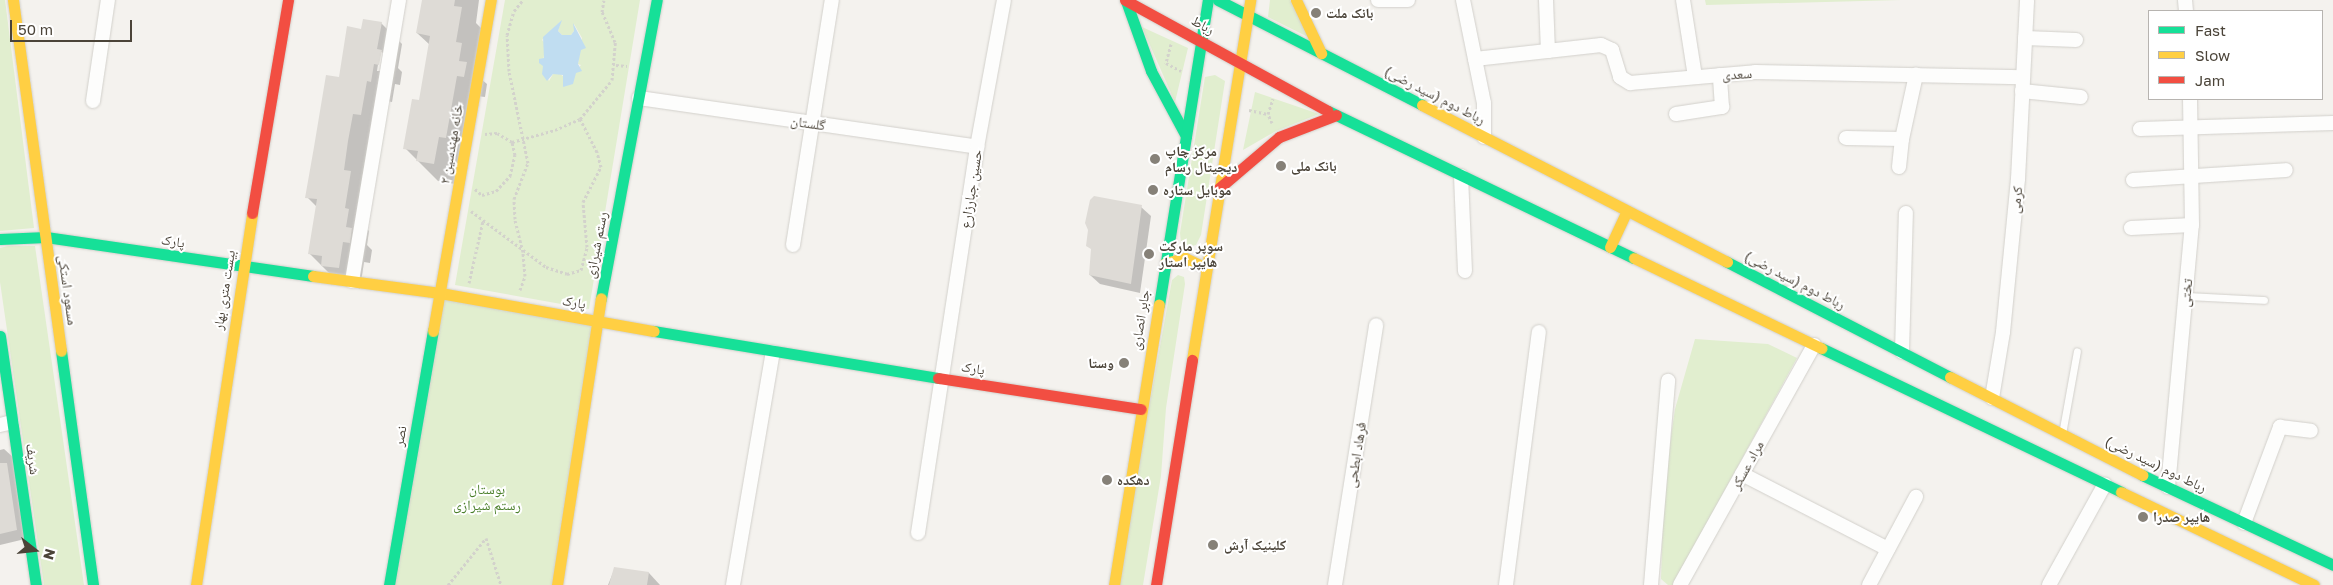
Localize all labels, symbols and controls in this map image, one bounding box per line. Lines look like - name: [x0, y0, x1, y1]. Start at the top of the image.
- place label: بانک ملت: [1326, 5, 1373, 21]
- marker: بانک ملت: [1310, 7, 1322, 19]
- scale bar: [12, 10, 135, 42]
- legend: [2148, 10, 2323, 100]
- street label: رباط: [1189, 12, 1217, 38]
- text: 50 m: [18, 20, 53, 38]
- text: Fast: [2195, 21, 2226, 39]
- text: Slow: [2195, 46, 2230, 64]
- street label: رباط دوم (سید رضی): [1382, 62, 1488, 128]
- street label: سعدی: [1721, 65, 1753, 83]
- text: Jam: [2195, 71, 2225, 89]
- street label: خانه مهندسین ۲: [436, 103, 466, 185]
- street label: گلستان: [789, 112, 827, 134]
- place label: مرکز چاپ دیجیتال رسام: [1165, 143, 1237, 176]
- street label: حسین جبارزارع: [956, 148, 986, 230]
- marker: مرکز چاپ دیجیتال رسام: [1149, 153, 1161, 165]
- place label: بانک ملی: [1291, 158, 1337, 174]
- marker: بانک ملی: [1275, 160, 1287, 172]
- place label: موبایل ستاره: [1163, 182, 1231, 198]
- marker: موبایل ستاره: [1147, 184, 1159, 196]
- street label: کرمی: [2006, 185, 2026, 215]
- street label: رستم شیرازی: [581, 210, 611, 280]
- street label: پارک: [160, 231, 186, 251]
- place label: سوپر مارکت هایپر استار: [1159, 238, 1223, 270]
- street label: رباط دوم (سید رضی): [1742, 247, 1848, 313]
- marker: سوپر مارکت هایپر استار: [1143, 248, 1155, 260]
- street label: بیست متری بهار: [209, 249, 239, 331]
- street label: مسعود استکی: [55, 254, 81, 326]
- street label: تختی: [2176, 278, 2196, 308]
- street label: جابر انصاری: [1127, 289, 1153, 351]
- street label: پارک: [561, 292, 587, 312]
- place label: وستا: [1088, 355, 1114, 371]
- marker: وستا: [1118, 357, 1130, 369]
- street label: پارک: [960, 358, 986, 378]
- street label: فرهاد ابطحی: [1343, 421, 1369, 489]
- street label: نصر: [390, 424, 410, 448]
- street label: رباط دوم (سید رضی): [2103, 432, 2209, 496]
- street label: مراد عسکر: [1727, 438, 1767, 492]
- street label: شریف: [23, 442, 43, 476]
- place label: دهکده: [1117, 472, 1150, 488]
- marker: دهکده: [1101, 474, 1113, 486]
- park label: بوستان رستم شیرازی: [453, 481, 521, 514]
- place label: هایپر صدرا: [2153, 509, 2210, 525]
- marker: هایپر صدرا: [2137, 511, 2149, 523]
- north arrow: [10, 525, 60, 575]
- place label: کلینیک آرش: [1224, 537, 1286, 553]
- marker: کلینیک آرش: [1206, 538, 1220, 552]
- text: N: [40, 547, 60, 562]

